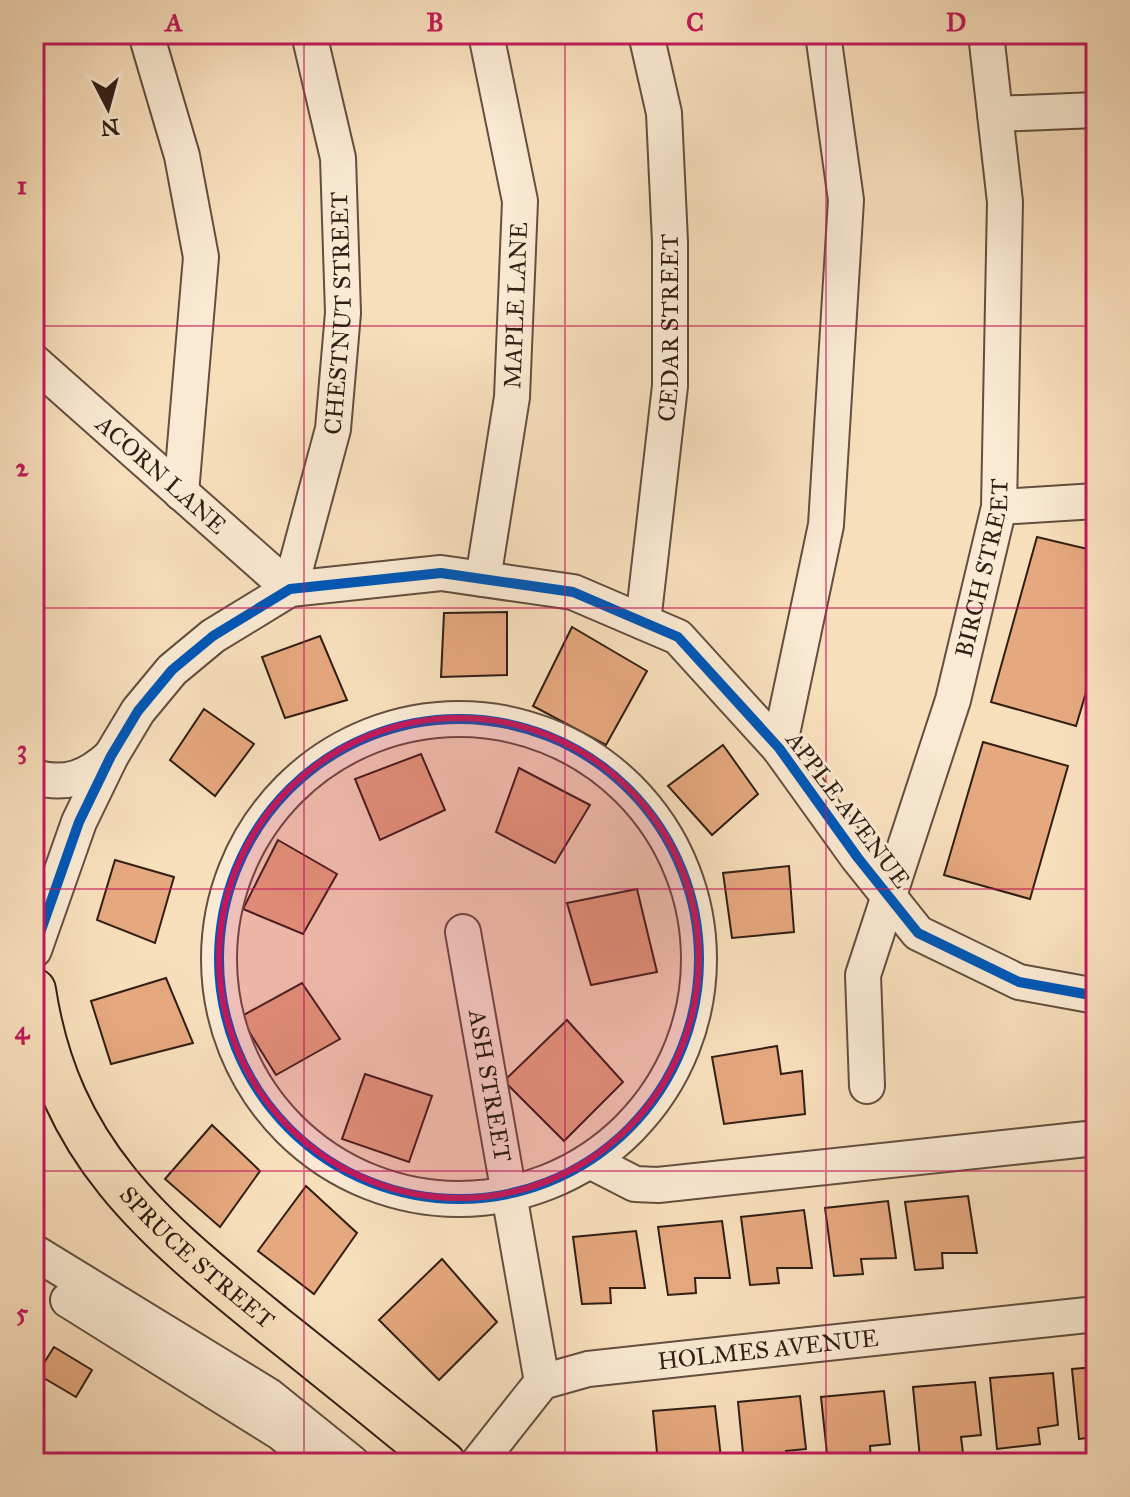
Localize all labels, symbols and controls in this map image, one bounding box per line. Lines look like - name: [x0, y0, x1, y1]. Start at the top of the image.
- text: A: [163, 6, 183, 38]
- text: B: [426, 6, 444, 38]
- text: C: [686, 6, 704, 38]
- text: D: [946, 6, 966, 38]
- north arrow: [68, 68, 148, 148]
- text: N: [99, 113, 121, 142]
- text: 1: [17, 169, 27, 201]
- street label: CHESTNUT STREET: [318, 191, 358, 436]
- street label: MAPLE LANE: [497, 221, 534, 389]
- street label: CEDAR STREET: [651, 233, 685, 423]
- street label: ACORN LANE: [89, 408, 233, 541]
- text: 2: [16, 451, 30, 483]
- street label: BIRCH STREET: [949, 478, 1015, 660]
- street label: APPLE AVENUE: [779, 725, 917, 894]
- text: 3: [17, 733, 27, 765]
- street label: ASH STREET: [462, 1006, 518, 1164]
- text: 4: [15, 1014, 31, 1046]
- street label: SPRUCE STREET: [113, 1180, 281, 1335]
- text: 5: [16, 1296, 29, 1328]
- street label: HOLMES AVENUE: [656, 1323, 880, 1376]

